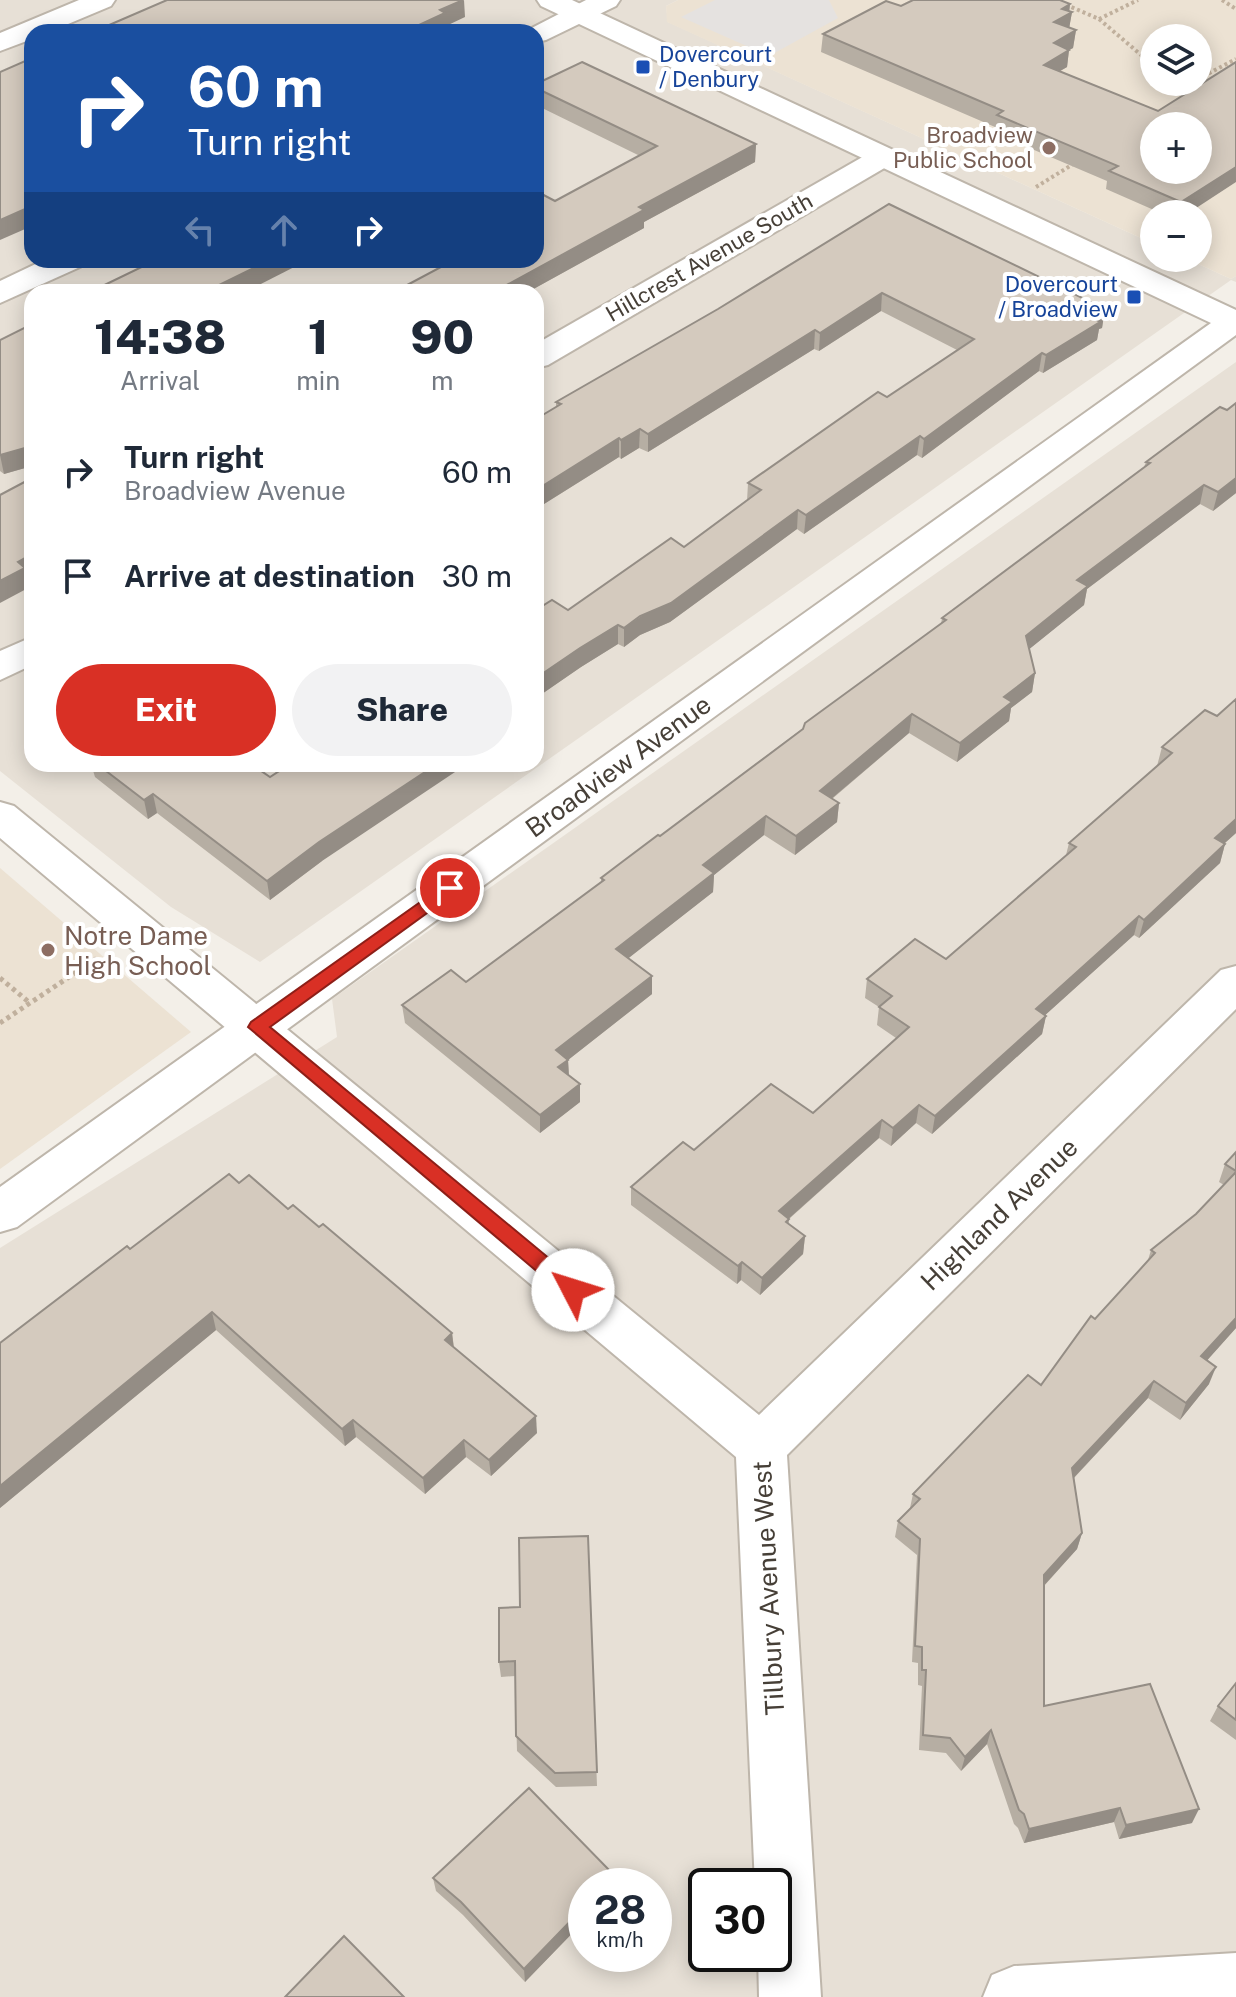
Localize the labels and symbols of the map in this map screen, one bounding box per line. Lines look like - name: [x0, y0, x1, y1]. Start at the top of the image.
- place label: Dovercourt / Denbury: [659, 41, 772, 92]
- marker: Dovercourt / Denbury: [634, 58, 652, 76]
- place label: Broadview Public School: [893, 122, 1033, 173]
- marker: Broadview Public School: [1040, 139, 1058, 157]
- street label: Hillcrest Avenue South: [601, 187, 817, 327]
- place label: Dovercourt / Broadview: [998, 271, 1118, 322]
- marker: Dovercourt / Broadview: [1125, 288, 1143, 306]
- street label: Broadview Avenue: [519, 688, 717, 844]
- pin: [416, 854, 484, 922]
- place label: Notre Dame High School: [64, 920, 211, 981]
- marker: Notre Dame High School: [39, 941, 57, 959]
- street label: Highland Avenue: [914, 1131, 1084, 1297]
- position arrow: [531, 1248, 615, 1332]
- street label: Tillbury Avenue West: [746, 1460, 790, 1716]
- speed limit sign: 30: [688, 1868, 792, 1972]

